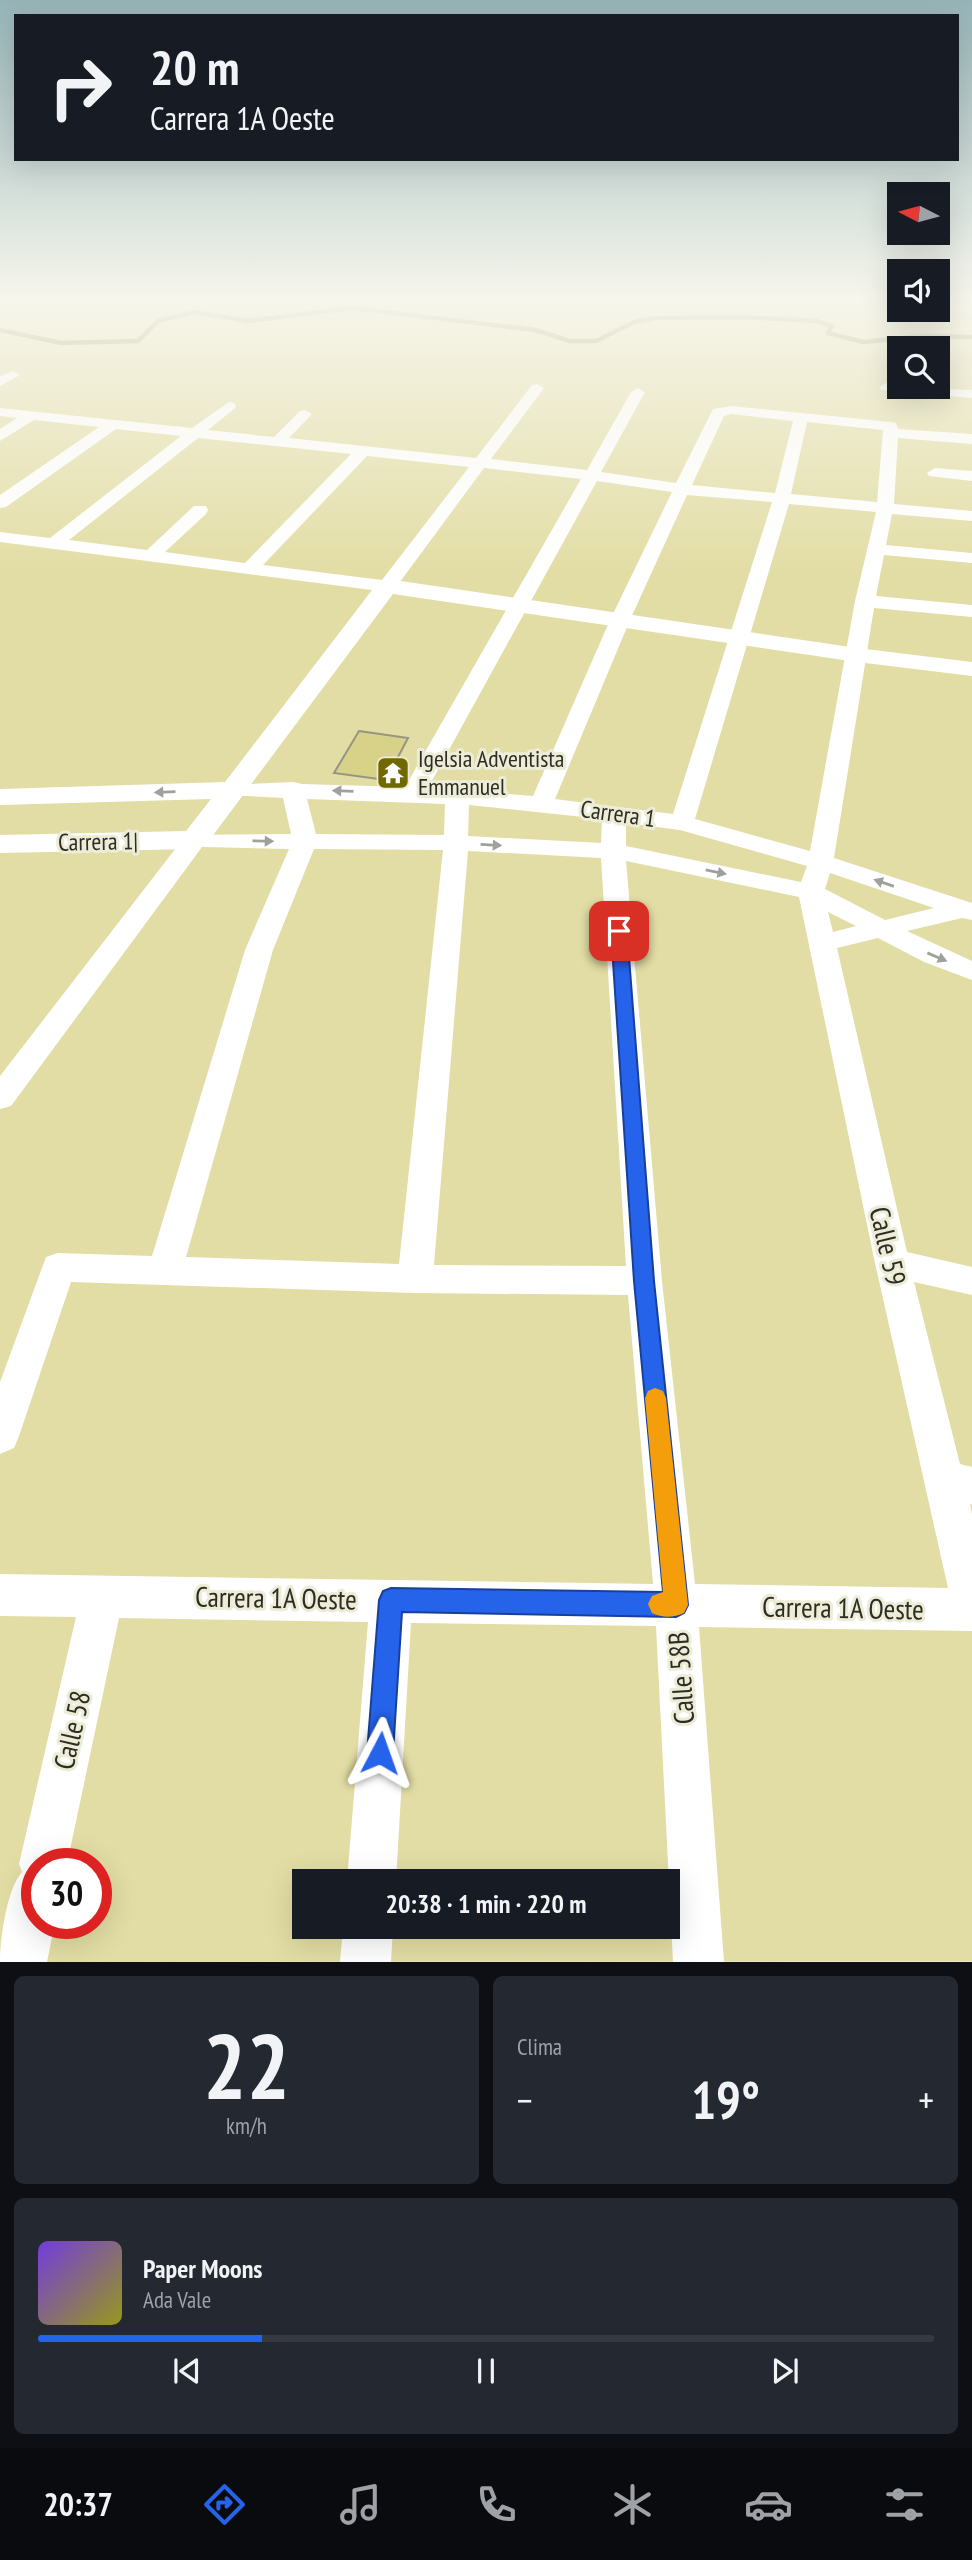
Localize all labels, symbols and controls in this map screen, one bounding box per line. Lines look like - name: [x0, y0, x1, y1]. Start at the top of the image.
- text: 20 m: [150, 35, 239, 99]
- icon: right: [35, 42, 126, 133]
- text: Carrera 1A Oeste: [150, 97, 335, 139]
- north arrow: [887, 182, 950, 245]
- map controls: [887, 182, 950, 399]
- button: sound: [887, 259, 950, 322]
- button: search: [887, 336, 950, 399]
- place label: Igelsia Adventista Emmanuel: [418, 743, 564, 802]
- temple icon: Igelsia Adventista Emmanuel: [374, 754, 412, 792]
- one-way arrow: [154, 786, 176, 797]
- one-way arrow: [332, 786, 354, 797]
- street label: Carrera 1: [579, 793, 658, 834]
- street label: Carrera 1|: [58, 825, 138, 858]
- one-way arrow: [253, 835, 275, 846]
- one-way arrow: [480, 840, 502, 851]
- one-way arrow: [705, 867, 727, 878]
- one-way arrow: [873, 877, 894, 888]
- pin: [589, 901, 649, 961]
- icon: arrive: [600, 912, 638, 950]
- one-way arrow: [927, 951, 947, 963]
- street label: Calle 59: [862, 1203, 915, 1289]
- street label: Carrera 1A Oeste: [195, 1578, 357, 1617]
- street label: Carrera 1A Oeste: [762, 1588, 924, 1627]
- street label: Calle 58B: [659, 1631, 702, 1726]
- street label: Calle 58: [45, 1687, 98, 1773]
- position arrow: [343, 1716, 417, 1790]
- speed limit sign: 30: [21, 1848, 112, 1939]
- text: 20:38 · 1 min · 220 m: [386, 1887, 586, 1920]
- text: 22: [203, 2006, 290, 2124]
- text: Clima: [517, 2032, 562, 2061]
- text: 19°: [691, 2066, 760, 2133]
- text: −: [517, 2075, 533, 2124]
- text: +: [918, 2075, 934, 2124]
- text: km/h: [226, 2111, 267, 2140]
- text: Paper Moons: [143, 2252, 262, 2285]
- text: Ada Vale: [143, 2285, 211, 2314]
- icon: previous: [168, 2352, 206, 2390]
- icon: pause: [467, 2352, 505, 2390]
- icon: next: [766, 2352, 804, 2390]
- icon: directions: [200, 2480, 249, 2529]
- icon: music: [336, 2480, 385, 2529]
- icon: phone: [472, 2480, 521, 2529]
- icon: climate: [608, 2480, 657, 2529]
- icon: car: [744, 2480, 793, 2529]
- icon: filters: [880, 2480, 929, 2529]
- text: 20:37: [43, 2483, 113, 2525]

